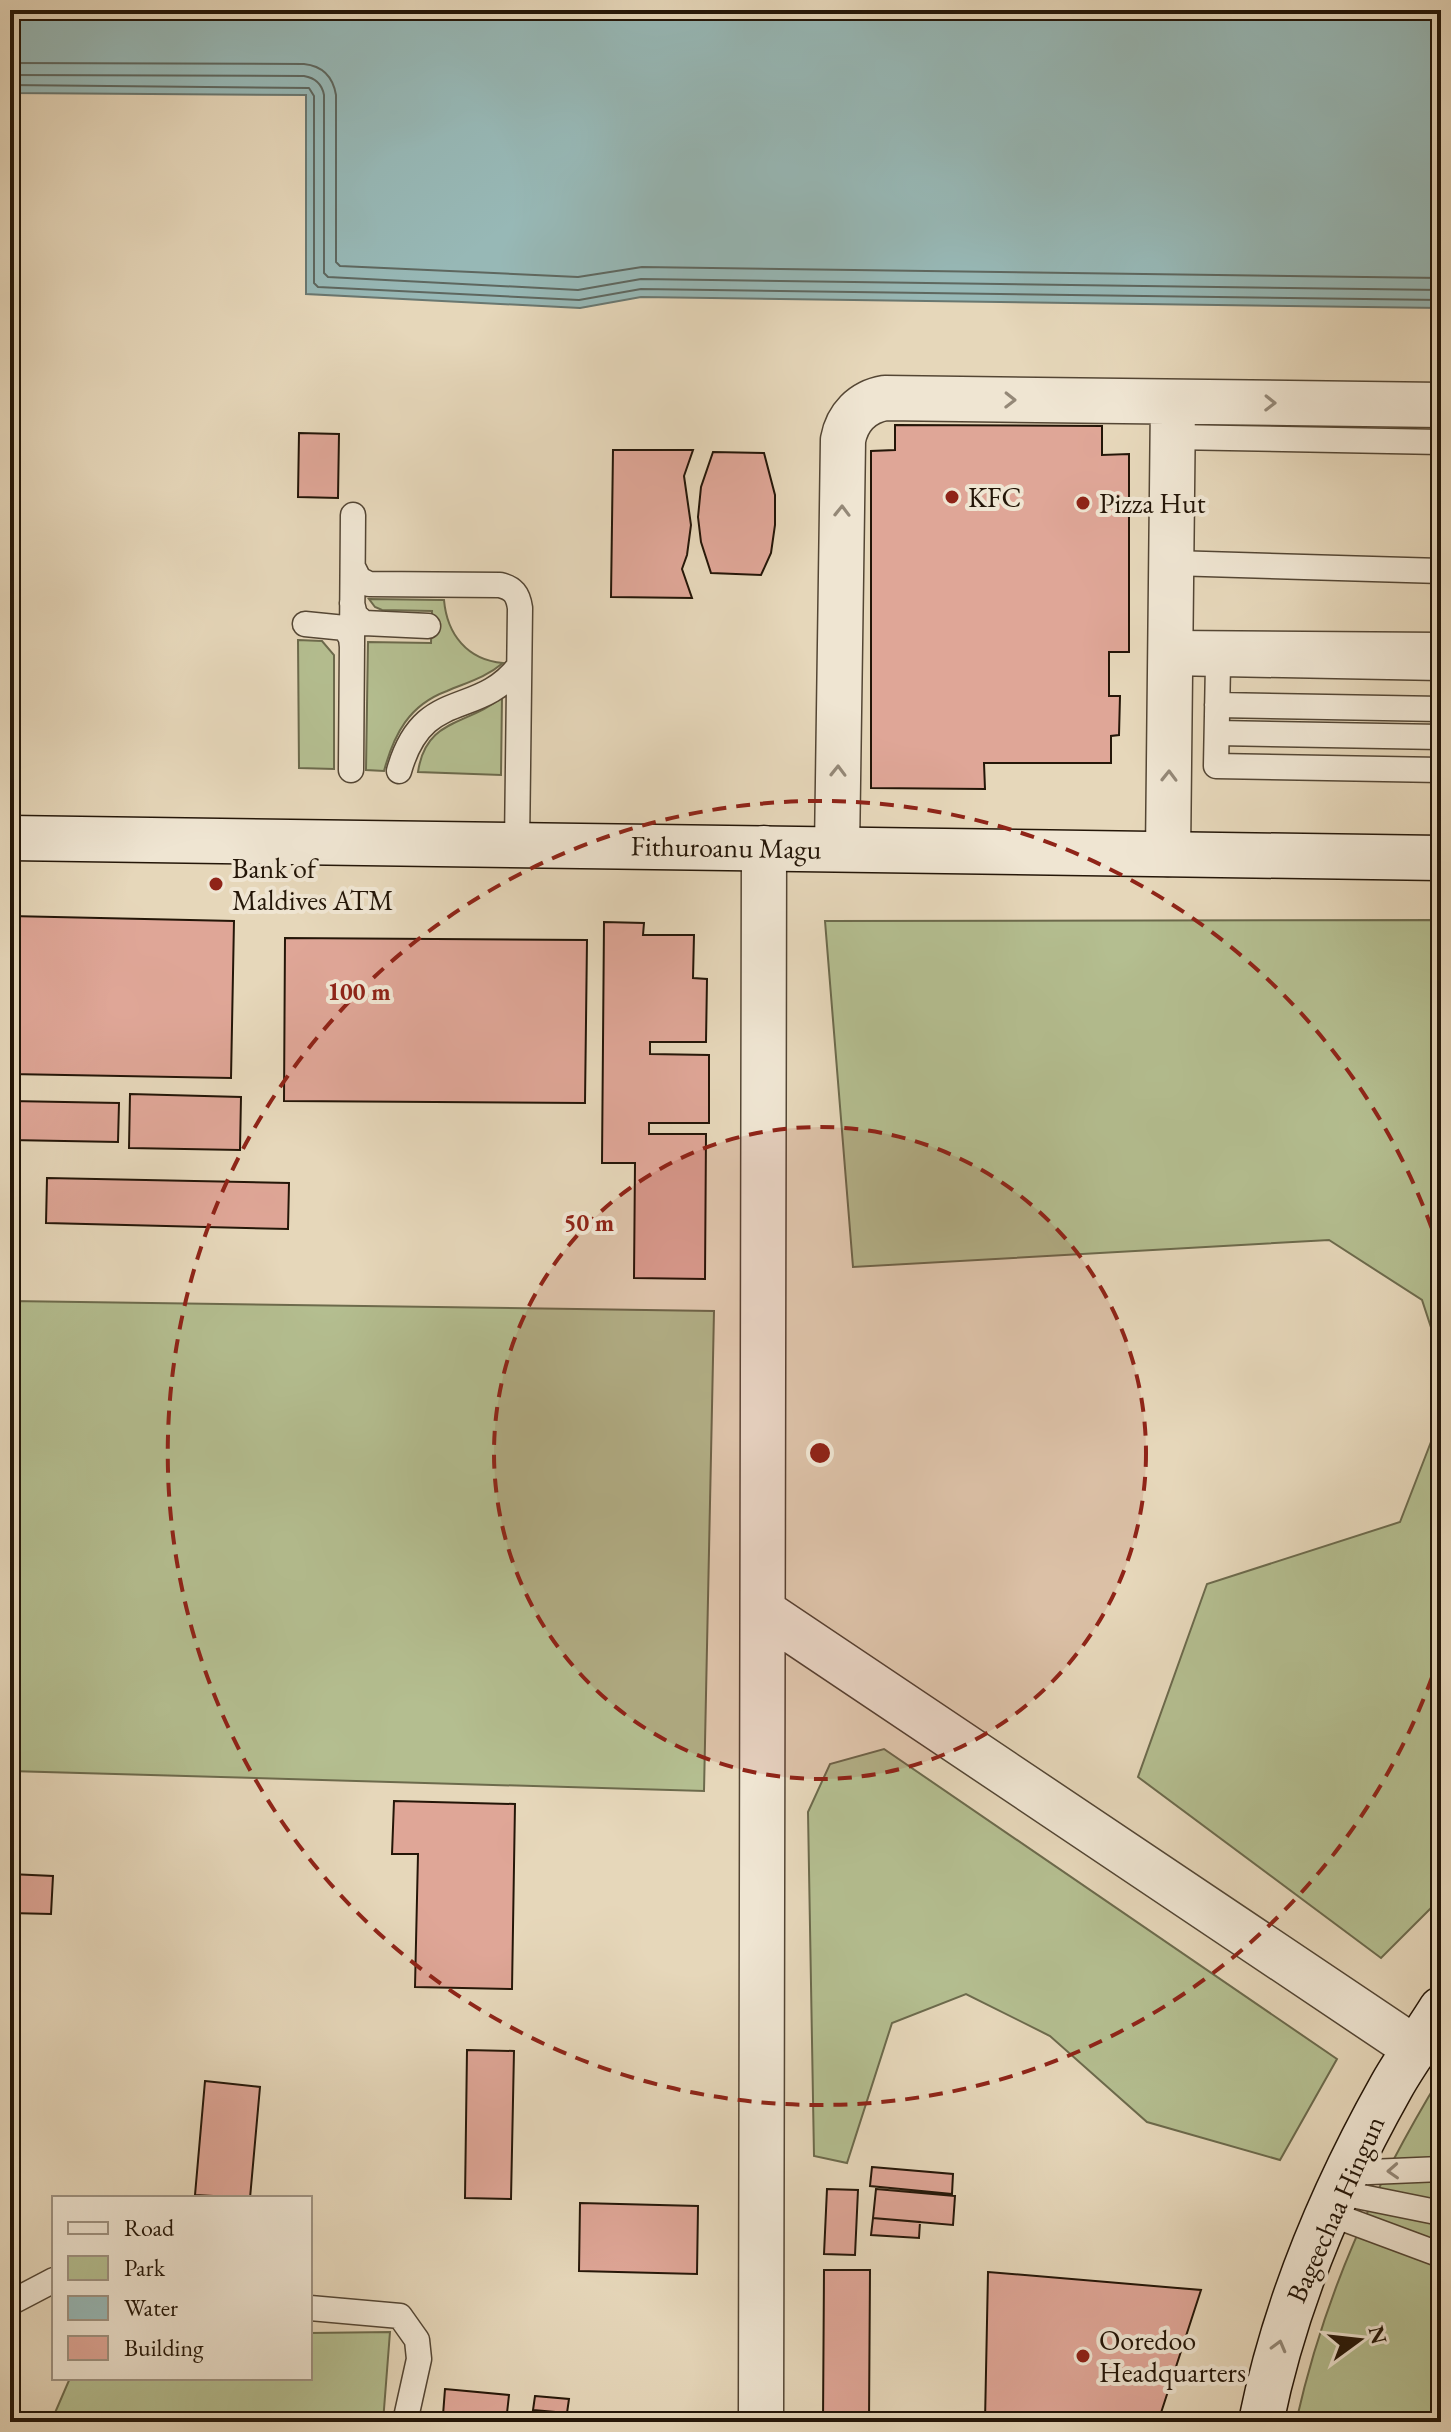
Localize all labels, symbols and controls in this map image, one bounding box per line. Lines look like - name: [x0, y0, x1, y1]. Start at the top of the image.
- one-way arrow: [1004, 391, 1017, 409]
- one-way arrow: [1264, 394, 1277, 412]
- place label: KFC: [968, 479, 1021, 515]
- place label: Pizza Hut: [1099, 485, 1206, 521]
- marker: KFC: [943, 488, 961, 506]
- marker: Pizza Hut: [1074, 494, 1092, 512]
- one-way arrow: [833, 504, 850, 517]
- one-way arrow: [829, 764, 847, 777]
- one-way arrow: [1160, 769, 1178, 782]
- street label: Fithuroanu Magu: [630, 827, 822, 867]
- place label: Bank of Maldives ATM: [232, 850, 393, 918]
- marker: Bank of Maldives ATM: [207, 875, 225, 893]
- text: 100 m: [327, 976, 391, 1007]
- text: 50 m: [564, 1207, 614, 1238]
- centre of rings: [806, 1439, 834, 1467]
- street label: Bageechaa Hingun: [1278, 2110, 1392, 2308]
- one-way arrow: [1386, 2162, 1399, 2179]
- legend: [52, 2196, 312, 2380]
- text: Road: [124, 2212, 175, 2243]
- text: Park: [124, 2252, 166, 2283]
- text: Water: [124, 2292, 178, 2323]
- north arrow: [1319, 2300, 1399, 2380]
- place label: Ooredoo Headquarters: [1099, 2322, 1246, 2390]
- text: N: [1362, 2323, 1394, 2347]
- text: Building: [124, 2332, 204, 2363]
- one-way arrow: [1269, 2340, 1286, 2354]
- marker: Ooredoo Headquarters: [1074, 2347, 1092, 2365]

